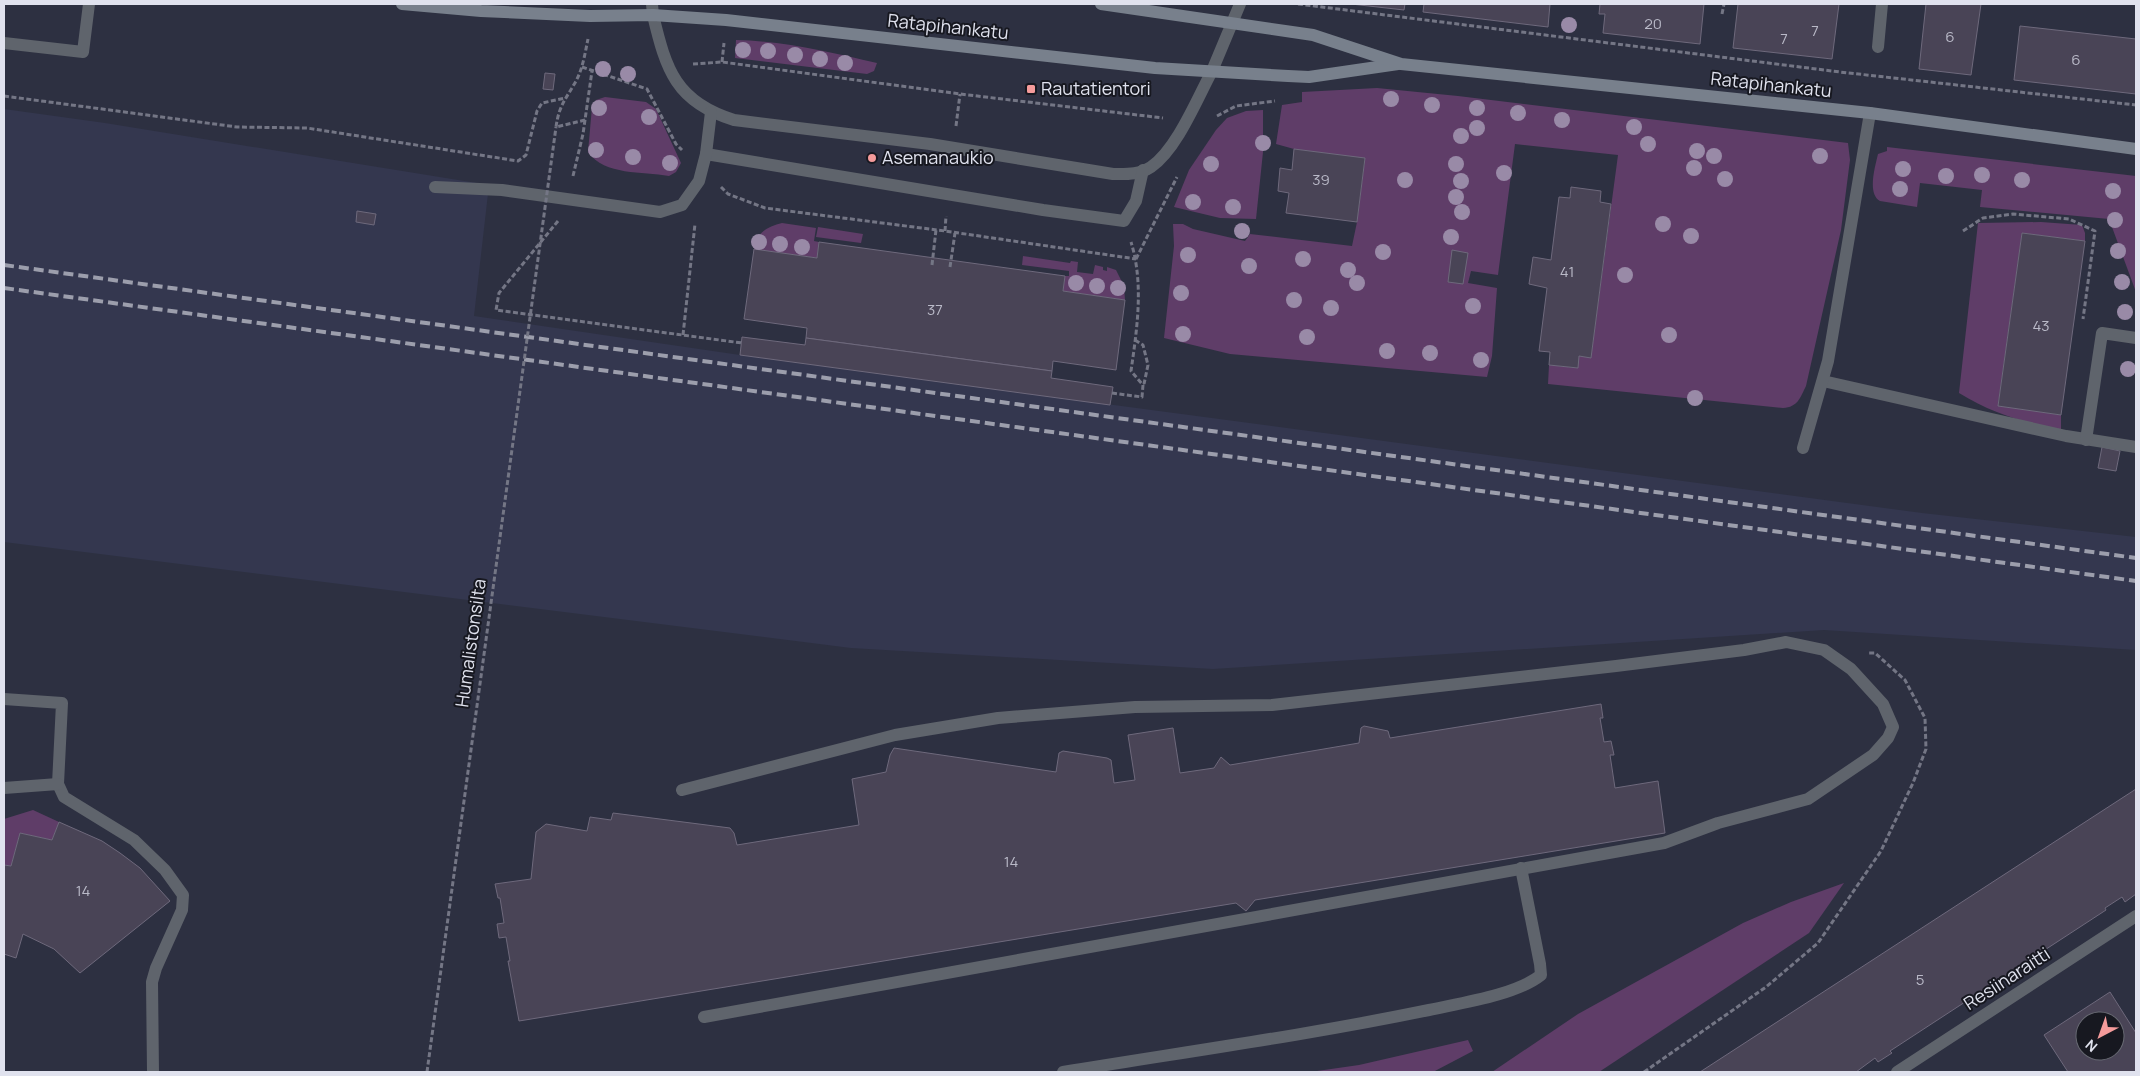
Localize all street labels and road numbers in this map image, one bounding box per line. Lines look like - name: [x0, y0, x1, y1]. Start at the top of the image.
- street label: Ratapihankatu: [886, 8, 1010, 44]
- street label: Ratapihankatu: [1709, 66, 1833, 102]
- street label: Humalistonsilta: [449, 577, 491, 709]
- street label: Resiinaraitti: [1959, 941, 2054, 1015]

